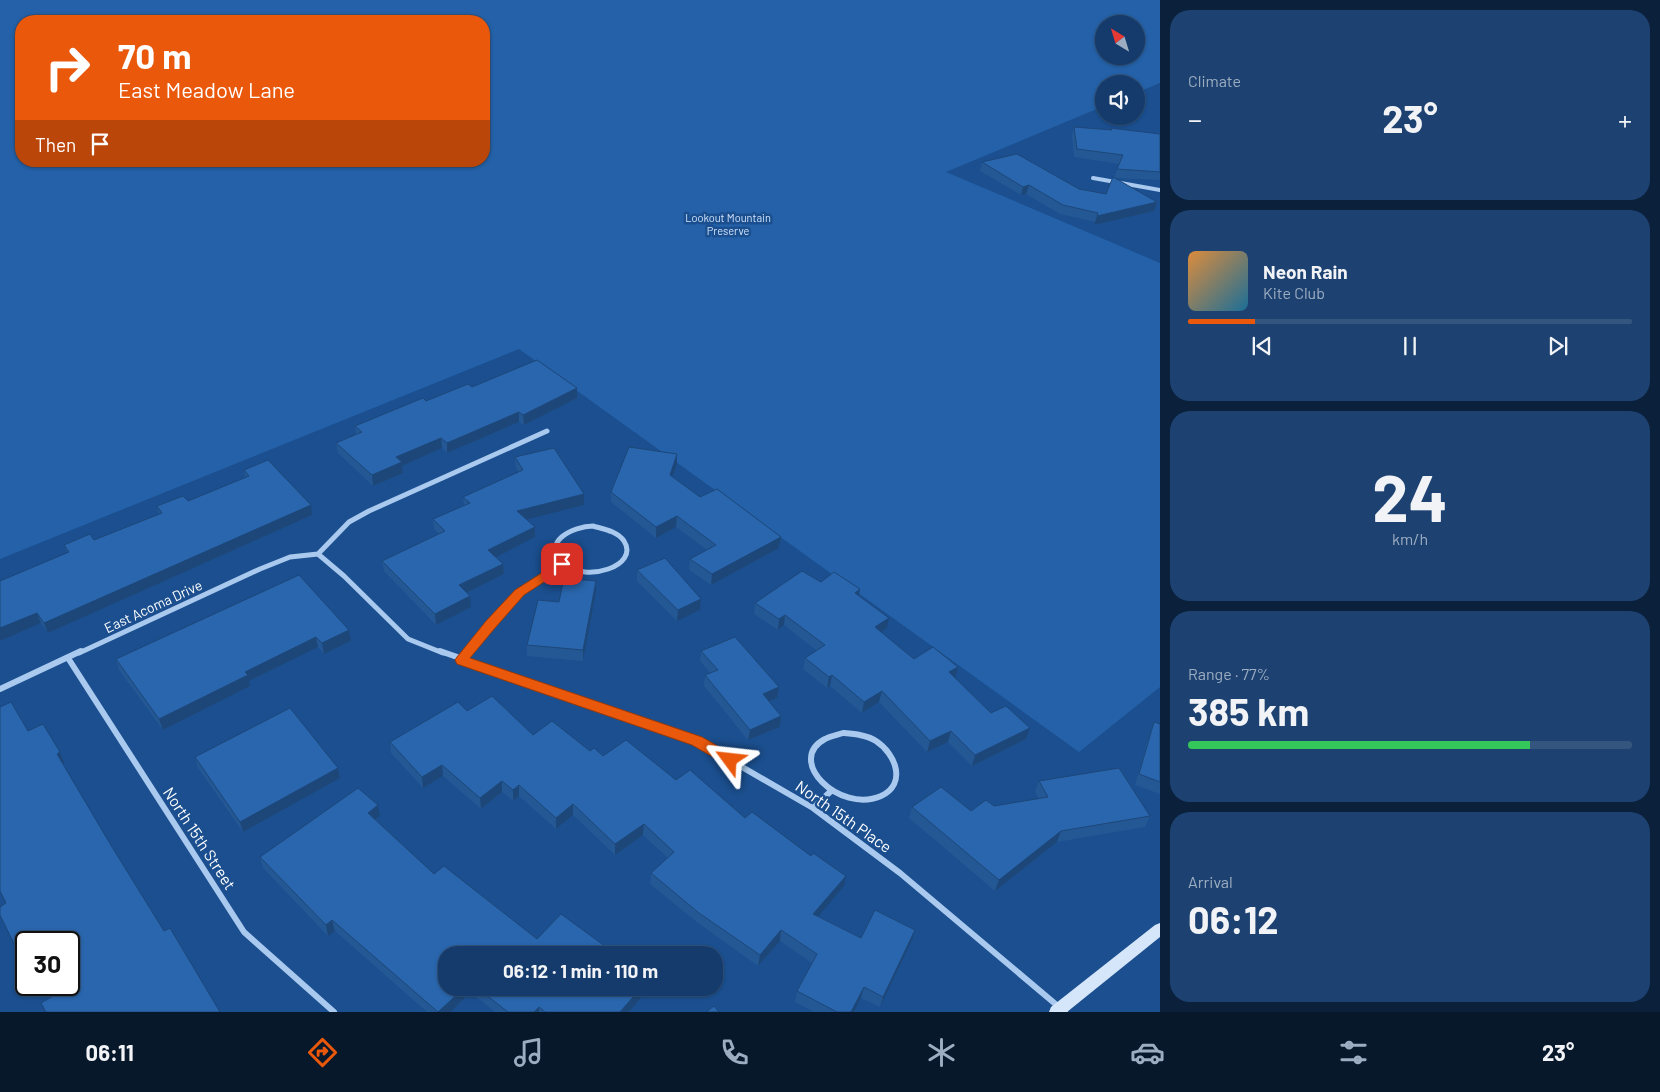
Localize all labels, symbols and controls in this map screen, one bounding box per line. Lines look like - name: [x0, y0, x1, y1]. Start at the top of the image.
- north arrow: [1095, 15, 1145, 65]
- map controls: [1095, 15, 1145, 125]
- text: 70 m: [118, 34, 192, 76]
- icon: right: [35, 35, 100, 100]
- text: Climate: [1188, 71, 1241, 90]
- button: sound: [1095, 75, 1145, 125]
- text: East Meadow Lane: [118, 76, 295, 102]
- text: 23°: [1382, 95, 1438, 141]
- text: −: [1188, 102, 1202, 136]
- text: +: [1618, 102, 1632, 136]
- icon: arrive: [86, 130, 114, 158]
- text: Then: [35, 133, 76, 156]
- park label: Lookout Mountain Preserve: [685, 211, 771, 237]
- text: Neon Rain: [1263, 260, 1348, 283]
- text: Kite Club: [1263, 283, 1325, 302]
- icon: previous: [1248, 332, 1276, 360]
- icon: pause: [1396, 332, 1424, 360]
- icon: next: [1544, 332, 1572, 360]
- text: 24: [1372, 457, 1448, 535]
- text: km/h: [1392, 529, 1428, 548]
- pin: [541, 543, 583, 585]
- icon: arrive: [548, 550, 576, 578]
- street label: East Acoma Drive: [101, 576, 205, 636]
- text: Range · 77%: [1188, 664, 1270, 683]
- text: 385 km: [1188, 688, 1309, 734]
- position arrow: [703, 733, 755, 785]
- street label: North 15th Place: [792, 776, 896, 856]
- street label: North 15th Street: [160, 783, 240, 893]
- text: Arrival: [1188, 872, 1233, 891]
- text: 06:12: [1188, 896, 1279, 942]
- speed limit sign: 30: [15, 931, 80, 996]
- text: 06:12 · 1 min · 110 m: [503, 959, 658, 982]
- icon: directions: [305, 1035, 340, 1070]
- icon: music: [511, 1035, 546, 1070]
- icon: phone: [717, 1035, 752, 1070]
- icon: climate: [924, 1035, 959, 1070]
- icon: car: [1130, 1035, 1165, 1070]
- icon: filters: [1336, 1035, 1371, 1070]
- text: 06:11: [86, 1039, 134, 1065]
- text: 23°: [1542, 1039, 1574, 1065]

